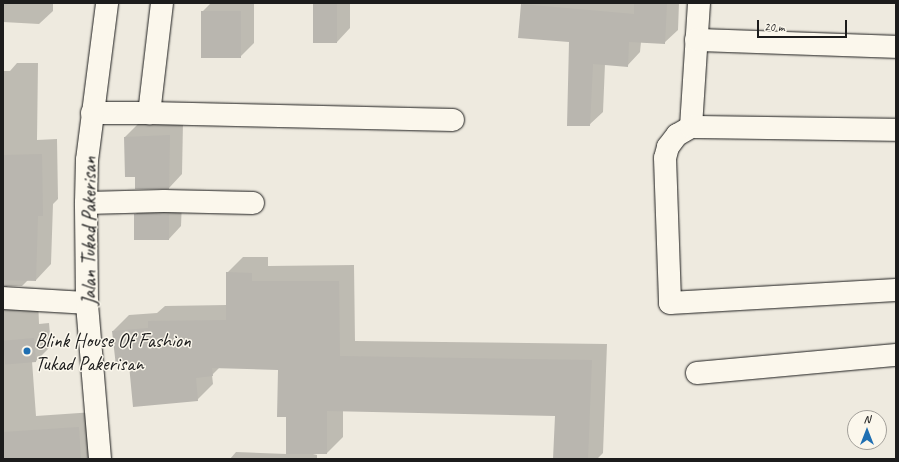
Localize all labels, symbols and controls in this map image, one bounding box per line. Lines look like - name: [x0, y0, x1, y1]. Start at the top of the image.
- scale bar: [759, 12, 849, 38]
- text: 20 m: [764, 19, 784, 35]
- street label: Jalan Tukad Pakerisan: [77, 156, 101, 306]
- place label: Blink House Of Fashion Tukad Pakerisan: [35, 328, 192, 375]
- marker: Blink House Of Fashion Tukad Pakerisan: [22, 346, 32, 356]
- north arrow: [847, 410, 887, 450]
- text: N: [864, 412, 870, 426]

